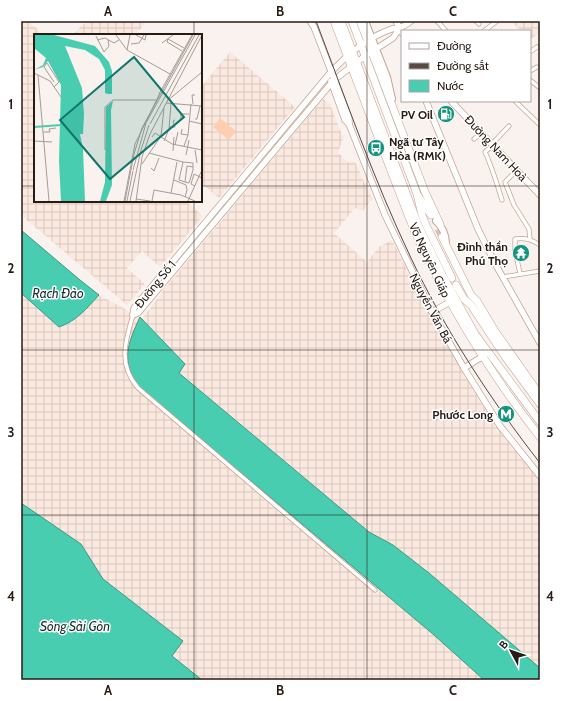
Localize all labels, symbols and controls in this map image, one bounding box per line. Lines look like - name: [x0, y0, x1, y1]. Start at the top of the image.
- text: A: [104, 3, 113, 19]
- text: B: [276, 3, 284, 19]
- text: C: [449, 3, 457, 19]
- legend: [401, 30, 531, 102]
- inset map: [34, 34, 202, 202]
- text: Đường: [437, 38, 472, 53]
- text: Đường sắt: [437, 58, 489, 73]
- text: Nước: [437, 78, 464, 93]
- text: 1: [9, 96, 13, 112]
- text: 1: [548, 96, 552, 112]
- fuel station icon: PV Oil: [436, 104, 456, 124]
- place label: PV Oil: [401, 107, 433, 122]
- street label: Đường Nam Hoà: [462, 112, 531, 184]
- place label: Ngã tư Tây Hòa (RMK): [389, 134, 446, 163]
- bus stop icon: Ngã tư Tây Hòa (RMK): [366, 138, 386, 158]
- street label: Võ Nguyên Giáp: [406, 220, 454, 300]
- place label: Đình thần Phú Thọ: [457, 239, 508, 268]
- temple icon: Đình thần Phú Thọ: [511, 243, 531, 263]
- street label: Đường Số 1: [131, 257, 179, 311]
- text: 2: [8, 260, 15, 276]
- text: 2: [547, 260, 554, 276]
- street label: Nguyễn Văn Bá: [406, 270, 456, 346]
- water label: Rạch Đào: [32, 285, 84, 301]
- metro station icon: Phước Long: [496, 404, 516, 424]
- place label: Phước Long: [432, 407, 493, 422]
- text: 3: [7, 424, 15, 440]
- text: 3: [546, 424, 554, 440]
- text: 4: [7, 588, 15, 604]
- text: 4: [546, 588, 554, 604]
- water label: Sông Sài Gòn: [40, 618, 110, 634]
- north arrow: [491, 631, 531, 671]
- text: B: [496, 637, 511, 652]
- text: A: [104, 682, 113, 698]
- text: B: [276, 682, 284, 698]
- text: C: [449, 682, 457, 698]

